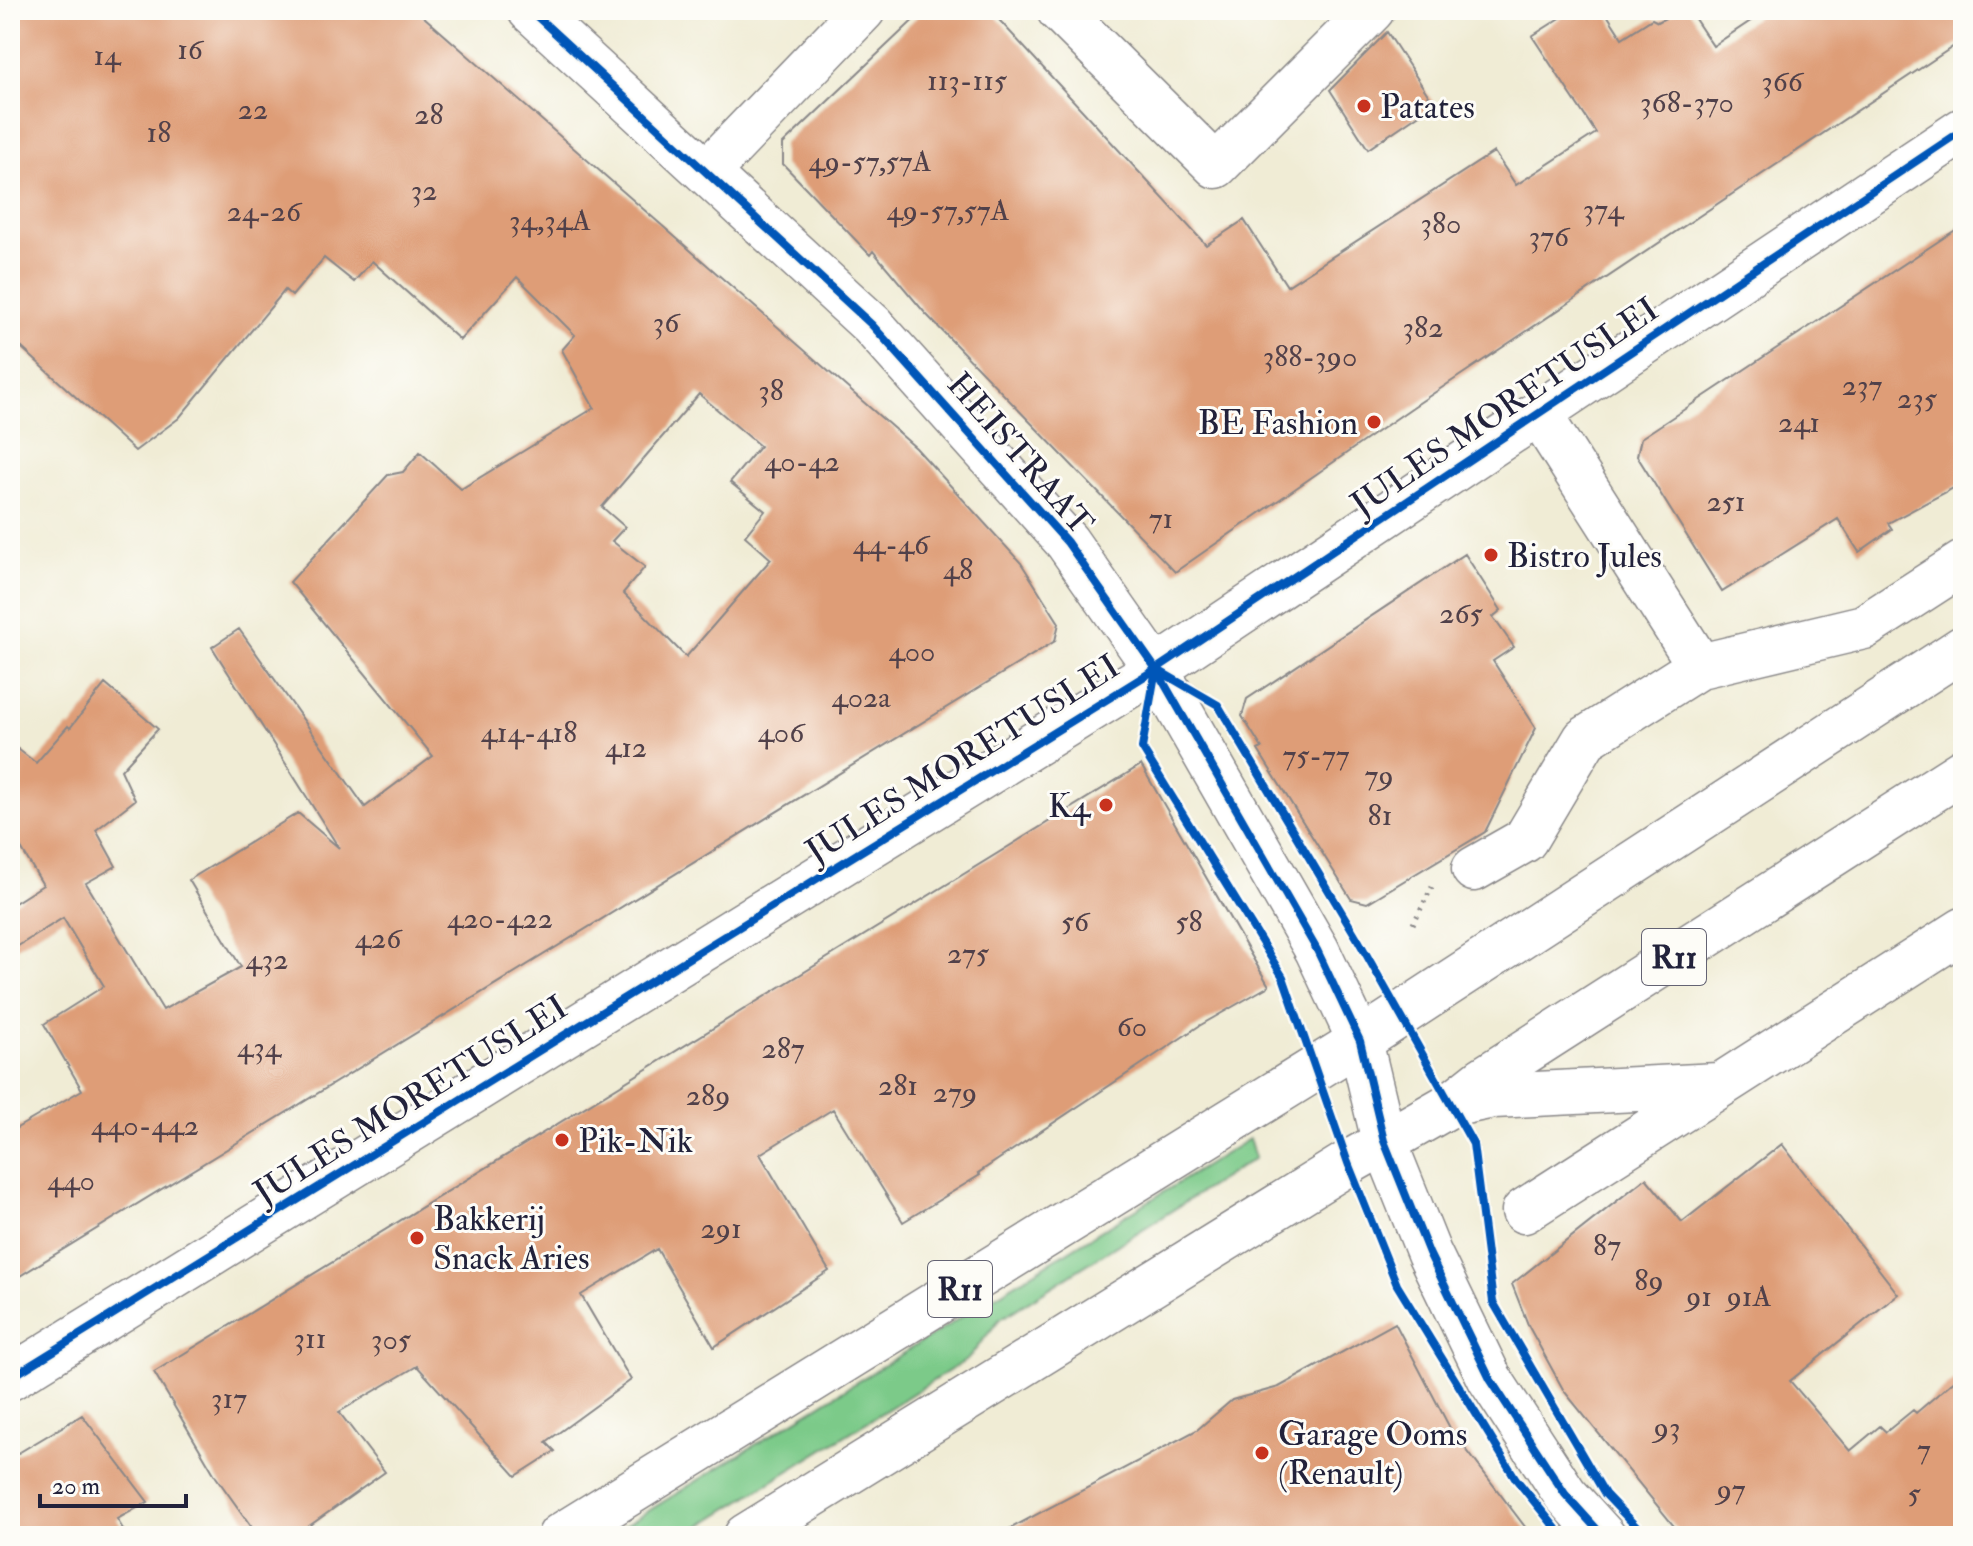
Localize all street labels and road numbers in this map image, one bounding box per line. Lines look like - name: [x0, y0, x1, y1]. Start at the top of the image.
- street label: JULES MORETUSLEI: [1342, 288, 1667, 527]
- street label: HEISTRAAT: [937, 364, 1102, 544]
- street label: JULES MORETUSLEI: [797, 645, 1128, 874]
- road number: R11: [1642, 929, 1706, 985]
- street label: JULES MORETUSLEI: [245, 986, 576, 1215]
- road number: R11: [928, 1261, 992, 1317]

